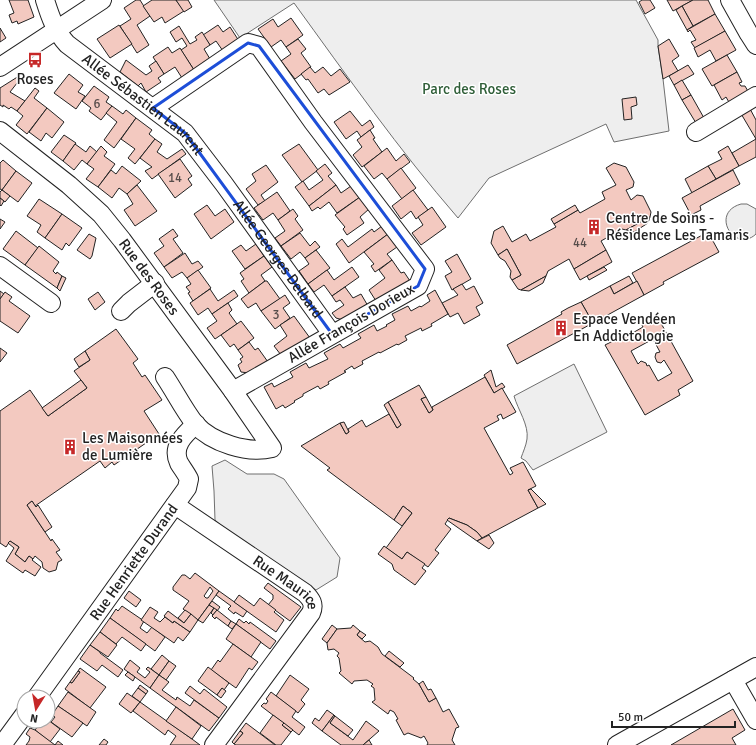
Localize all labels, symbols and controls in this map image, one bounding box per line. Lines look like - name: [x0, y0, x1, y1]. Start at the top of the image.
- street label: Allée Sébastien Laurent: [79, 50, 208, 159]
- bus stop icon: Roses: [26, 51, 44, 69]
- place label: Roses: [16, 70, 54, 88]
- park label: Parc des Roses: [422, 80, 516, 98]
- house number: 6: [93, 96, 101, 112]
- house number: 14: [168, 170, 182, 186]
- street label: Allée Georges Delbard: [229, 196, 327, 322]
- place label: Centre de Soins - Résidence Les Tamaris: [606, 209, 750, 244]
- building icon: Centre de Soins - Résidence Les Tamaris: [585, 218, 603, 236]
- street label: Rue des Roses: [115, 235, 183, 319]
- house number: 44: [573, 235, 587, 251]
- street label: Allée François Dorieux: [284, 279, 418, 367]
- house number: 3: [272, 307, 280, 323]
- place label: Espace Vendéen En Addictologie: [573, 310, 676, 345]
- building icon: Espace Vendéen En Addictologie: [552, 319, 570, 337]
- place label: Les Maisonnées de Lumière: [82, 429, 183, 464]
- building icon: Les Maisonnées de Lumière: [61, 438, 79, 456]
- street label: Rue Henriette Durand: [86, 500, 182, 624]
- street label: Rue Maurice: [249, 551, 322, 610]
- north arrow: [16, 689, 56, 729]
- scale bar: [612, 703, 735, 729]
- text: 50 m: [618, 710, 643, 725]
- text: N: [29, 711, 39, 725]

